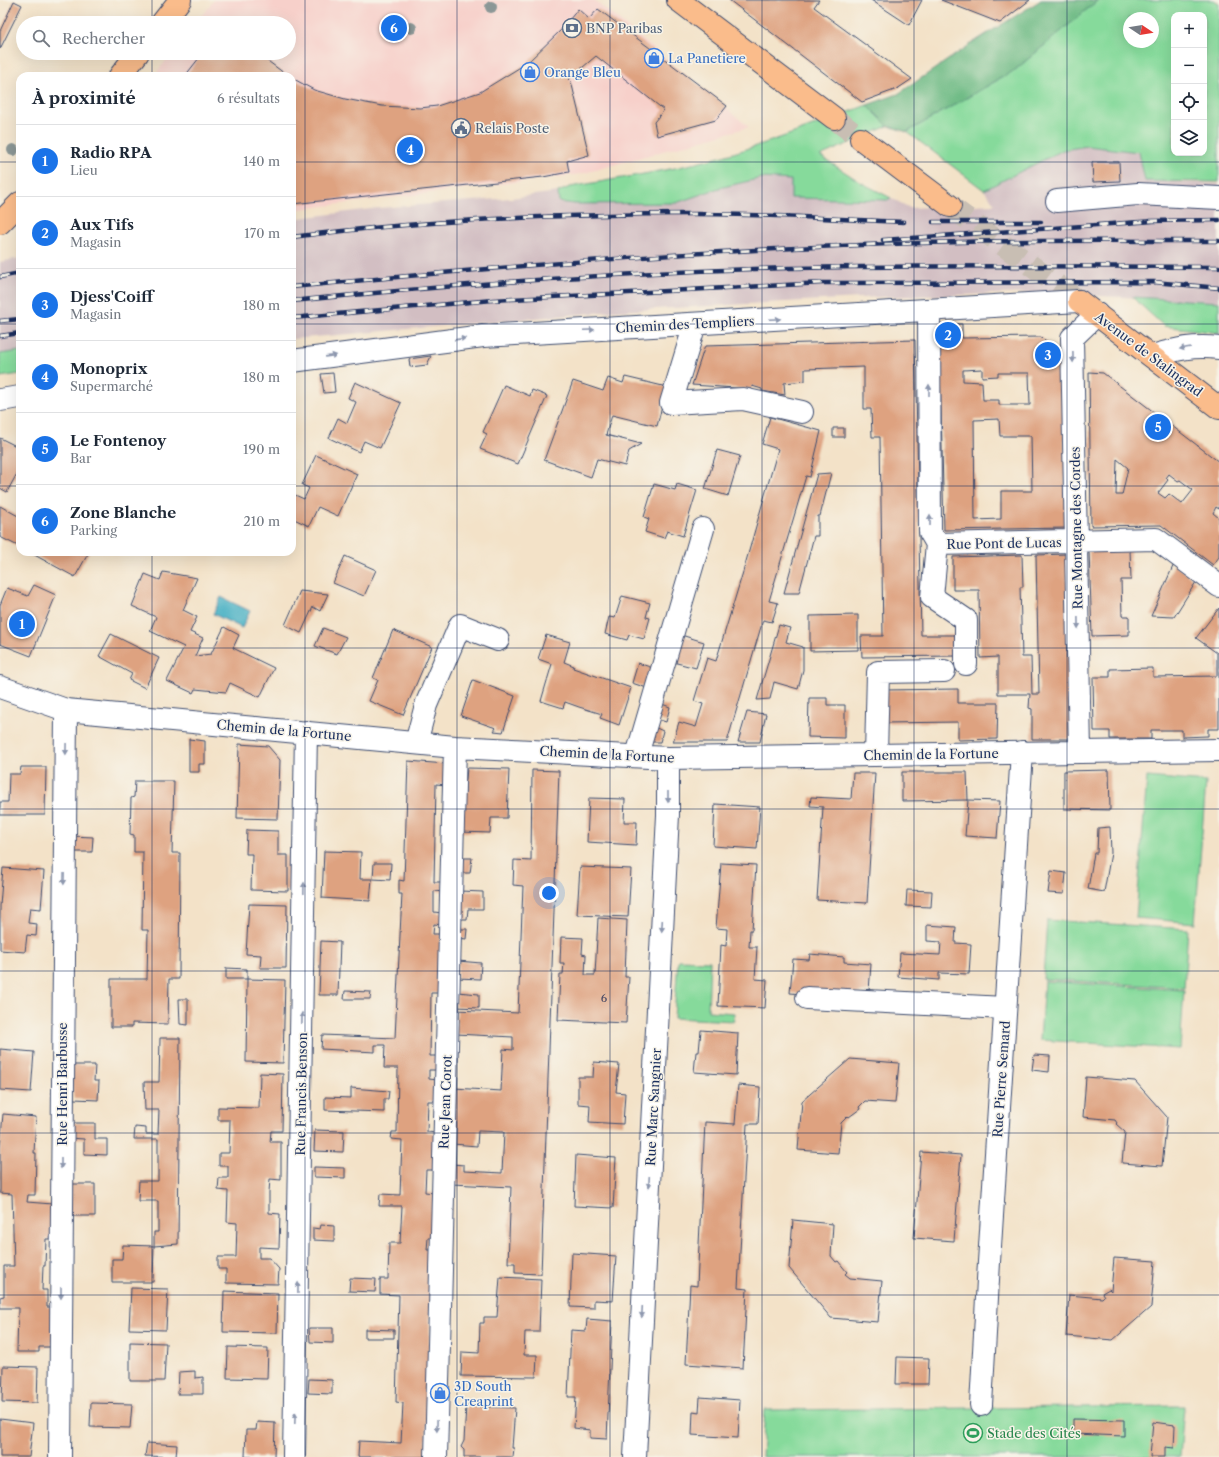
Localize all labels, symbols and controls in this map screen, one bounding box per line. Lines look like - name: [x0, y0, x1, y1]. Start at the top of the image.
- north arrow: [1123, 12, 1159, 48]
- map controls: [1171, 12, 1207, 156]
- button: +: [1171, 12, 1207, 48]
- pin: 6: [381, 13, 407, 43]
- search box: [16, 16, 296, 60]
- bank icon: BNP Paribas: [561, 17, 583, 39]
- place label: BNP Paribas: [586, 20, 663, 36]
- icon: search: [30, 27, 52, 49]
- text: Rechercher: [62, 29, 145, 48]
- shop icon: La Panetiere: [643, 47, 665, 69]
- button: −: [1171, 48, 1207, 84]
- place label: La Panetiere: [668, 50, 746, 66]
- shop icon: Orange Bleu: [519, 61, 541, 83]
- place label: Orange Bleu: [544, 64, 621, 80]
- button: locate: [1171, 84, 1207, 120]
- text: À proximité: [32, 88, 136, 108]
- text: 6 résultats: [217, 90, 280, 106]
- public building icon: Relais Poste: [450, 117, 472, 139]
- place label: Relais Poste: [475, 120, 549, 136]
- button: layers: [1171, 120, 1207, 156]
- pin: 4: [397, 135, 423, 165]
- text: Radio RPA: [70, 143, 151, 162]
- text: 1: [42, 153, 48, 169]
- text: 140 m: [243, 153, 280, 169]
- text: Lieu: [70, 162, 98, 178]
- text: Aux Tifs: [70, 215, 134, 234]
- text: 2: [41, 225, 49, 241]
- text: 170 m: [244, 225, 280, 241]
- text: Magasin: [70, 234, 121, 250]
- text: Djess'Coiff: [70, 287, 153, 306]
- text: 3: [41, 297, 49, 313]
- text: 180 m: [243, 297, 280, 313]
- text: Magasin: [70, 306, 121, 322]
- street label: Avenue de Stalingrad: [1091, 308, 1206, 400]
- street label: Chemin des Templiers: [615, 312, 755, 336]
- one-way arrow: [769, 316, 781, 323]
- pin: 2: [935, 320, 961, 350]
- one-way arrow: [583, 327, 596, 333]
- one-way arrow: [453, 336, 466, 342]
- pin: 3: [1035, 340, 1061, 370]
- one-way arrow: [1179, 345, 1191, 351]
- one-way arrow: [1070, 351, 1076, 364]
- one-way arrow: [325, 353, 337, 359]
- text: Monoprix: [70, 359, 147, 378]
- text: 4: [41, 369, 49, 385]
- text: 180 m: [243, 369, 280, 385]
- text: Supermarché: [70, 378, 153, 394]
- one-way arrow: [926, 383, 932, 396]
- pin: 5: [1145, 412, 1171, 442]
- text: Le Fontenoy: [70, 431, 166, 450]
- text: 5: [41, 441, 49, 457]
- text: 190 m: [243, 441, 280, 457]
- street label: Rue Montagne des Cordes: [1067, 446, 1085, 610]
- text: Bar: [70, 450, 91, 466]
- text: Zone Blanche: [70, 503, 176, 522]
- text: 6: [41, 513, 49, 529]
- text: 210 m: [243, 513, 280, 529]
- one-way arrow: [927, 513, 933, 526]
- text: Parking: [70, 522, 117, 538]
- street label: Rue Pont de Lucas: [946, 534, 1062, 552]
- pin: 1: [9, 609, 35, 639]
- one-way arrow: [1075, 617, 1081, 630]
- street label: Chemin de la Fortune: [216, 716, 352, 744]
- street label: Chemin de la Fortune: [539, 742, 675, 766]
- one-way arrow: [63, 743, 69, 756]
- street label: Chemin de la Fortune: [863, 745, 999, 763]
- one-way arrow: [665, 791, 671, 804]
- one-way arrow: [61, 873, 67, 886]
- one-way arrow: [301, 881, 307, 894]
- your location: [539, 883, 559, 903]
- one-way arrow: [659, 920, 666, 932]
- house number: 6: [601, 991, 608, 1005]
- one-way arrow: [299, 1011, 305, 1024]
- street label: Rue Pierre Semard: [989, 1020, 1013, 1138]
- street label: Rue Henri Barbusse: [54, 1022, 70, 1146]
- street label: Rue Francis Benson: [292, 1032, 310, 1156]
- street label: Rue Marc Sangnier: [642, 1047, 664, 1166]
- street label: Rue Jean Corot: [435, 1054, 455, 1149]
- one-way arrow: [58, 1157, 64, 1170]
- one-way arrow: [646, 1176, 652, 1189]
- one-way arrow: [295, 1281, 301, 1294]
- one-way arrow: [58, 1287, 64, 1300]
- one-way arrow: [639, 1306, 646, 1318]
- place label: 3D South Creaprint: [454, 1378, 514, 1409]
- shop icon: 3D South Creaprint: [429, 1382, 451, 1404]
- one-way arrow: [292, 1411, 298, 1424]
- one-way arrow: [434, 1420, 440, 1433]
- sports icon: Stade des Cités: [962, 1422, 984, 1444]
- place label: Stade des Cités: [987, 1425, 1081, 1441]

